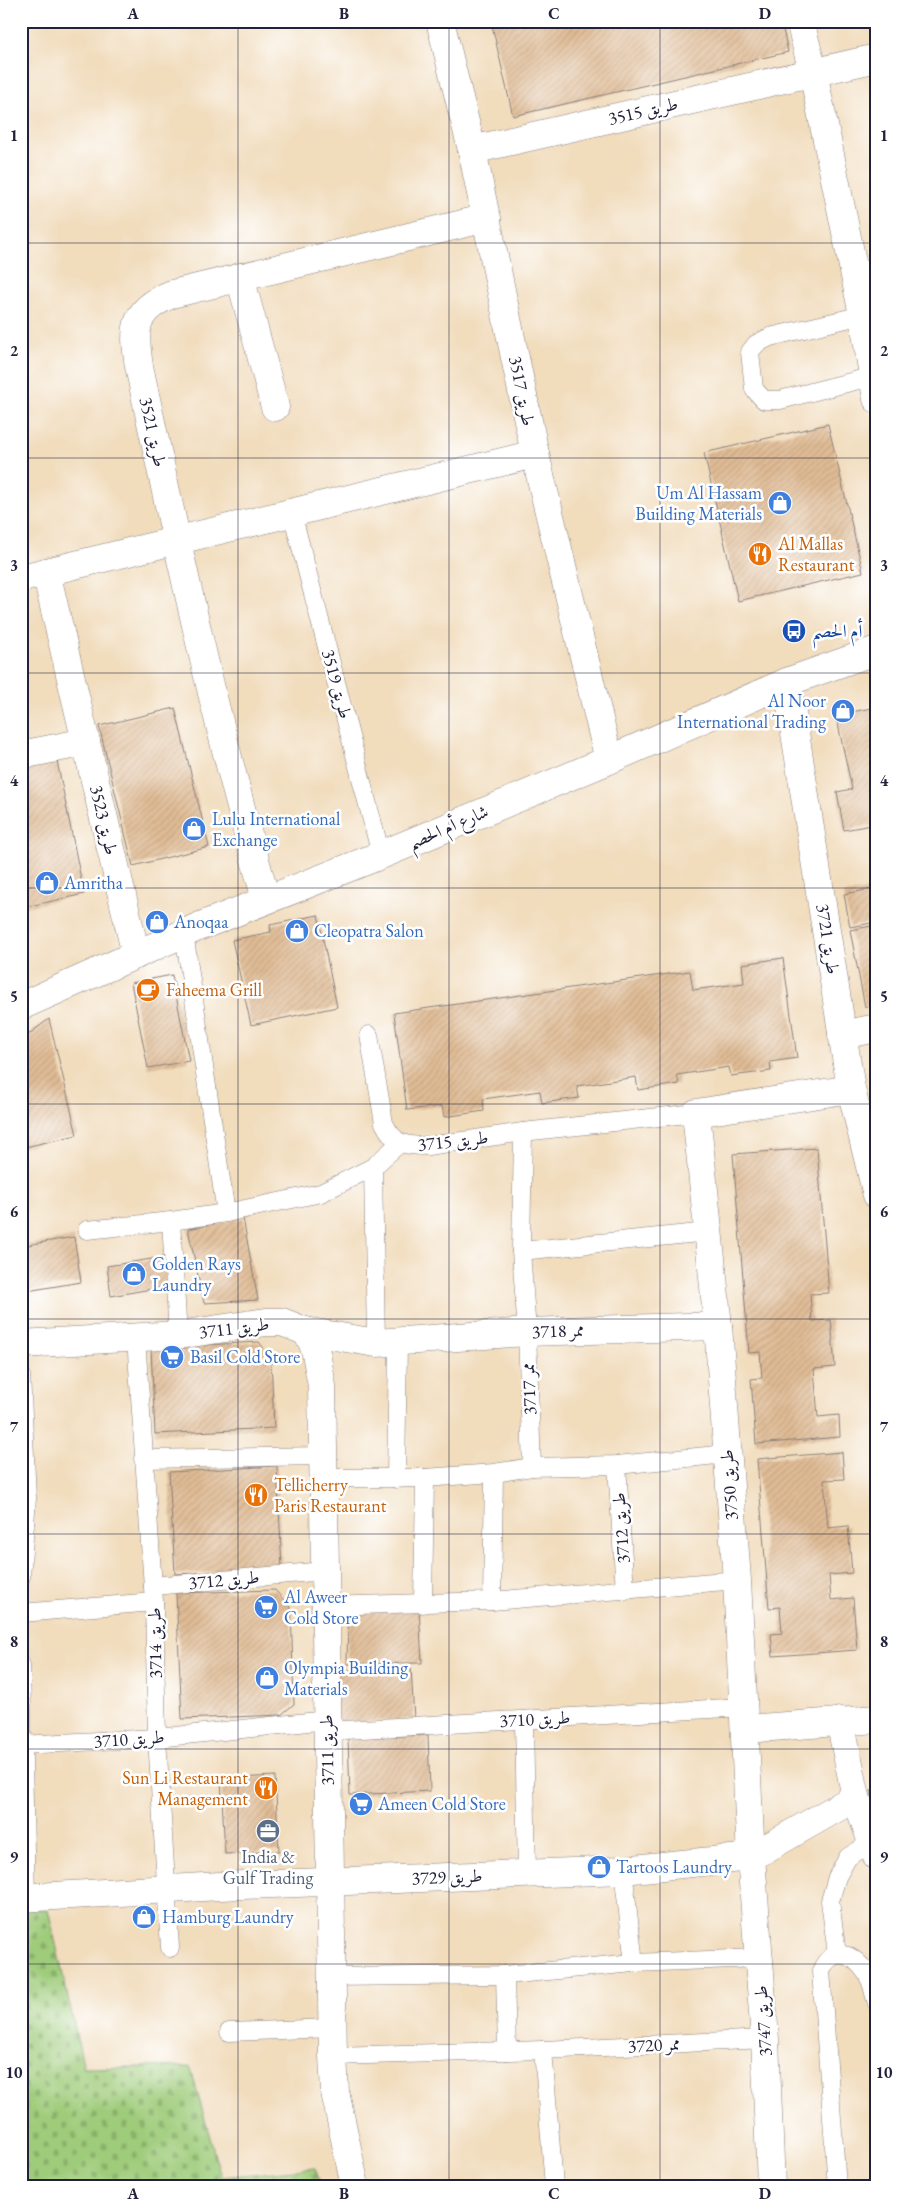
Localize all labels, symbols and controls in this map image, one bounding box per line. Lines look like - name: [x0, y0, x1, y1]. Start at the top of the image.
- text: A: [126, 3, 139, 24]
- text: B: [339, 3, 349, 24]
- text: C: [548, 3, 560, 24]
- text: D: [759, 3, 771, 24]
- street label: طريق 3515: [606, 91, 680, 131]
- text: 1: [10, 125, 18, 146]
- text: 1: [880, 125, 888, 146]
- text: 2: [10, 340, 19, 361]
- text: 2: [880, 340, 889, 361]
- street label: طريق 3517: [503, 354, 541, 428]
- street label: طريق 3521: [134, 395, 172, 469]
- place label: Um Al Hassam Building Materials: [635, 481, 762, 525]
- shop icon: Um Al Hassam Building Materials: [767, 490, 793, 516]
- place label: Al Mallas Restaurant: [777, 532, 855, 576]
- restaurant icon: Al Mallas Restaurant: [747, 541, 773, 567]
- text: 3: [10, 555, 18, 576]
- text: 3: [880, 555, 888, 576]
- bus stop icon: أم الحصم: [781, 618, 807, 644]
- place label: أم الحصم: [812, 618, 863, 649]
- street label: طريق 3519: [316, 647, 358, 721]
- place label: Al Noor International Trading: [677, 689, 826, 733]
- shop icon: Al Noor International Trading: [830, 698, 856, 724]
- text: 4: [10, 770, 19, 791]
- text: 4: [880, 770, 889, 791]
- street label: طريق 3523: [84, 783, 124, 857]
- street label: شارع أم الحصم: [404, 798, 494, 860]
- place label: Lulu International Exchange: [212, 807, 340, 851]
- shop icon: Lulu International Exchange: [181, 816, 207, 842]
- shop icon: Amritha: [34, 870, 60, 896]
- place label: Amritha: [63, 871, 124, 894]
- street label: طريق 3721: [811, 902, 845, 976]
- shop icon: Anoqaa: [144, 909, 170, 935]
- place label: Anoqaa: [173, 910, 229, 933]
- shop icon: Cleopatra Salon: [284, 918, 310, 944]
- place label: Cleopatra Salon: [314, 919, 424, 942]
- cafe icon: Faheema Grill: [135, 977, 161, 1003]
- place label: Faheema Grill: [166, 978, 262, 1001]
- text: 5: [10, 986, 18, 1007]
- text: 5: [880, 986, 888, 1007]
- street label: طريق 3715: [416, 1125, 490, 1157]
- text: 6: [10, 1201, 19, 1222]
- text: 6: [880, 1201, 889, 1222]
- place label: Golden Rays Laundry: [152, 1252, 241, 1296]
- shop icon: Golden Rays Laundry: [121, 1261, 147, 1287]
- street label: طريق 3711: [197, 1312, 271, 1344]
- street label: ممر 3718: [531, 1318, 585, 1344]
- supermarket icon: Basil Cold Store: [159, 1344, 185, 1370]
- place label: Basil Cold Store: [190, 1345, 300, 1368]
- street label: ممر 3717: [516, 1362, 542, 1416]
- text: 7: [10, 1416, 19, 1437]
- text: 7: [880, 1416, 889, 1437]
- street label: طريق 3750: [715, 1449, 743, 1521]
- place label: Tellicherry Paris Restaurant: [274, 1473, 387, 1517]
- restaurant icon: Tellicherry Paris Restaurant: [243, 1482, 269, 1508]
- street label: طريق 3712: [607, 1492, 635, 1564]
- street label: طريق 3712: [188, 1565, 260, 1595]
- place label: Al Aweer Cold Store: [283, 1585, 358, 1629]
- supermarket icon: Al Aweer Cold Store: [253, 1594, 279, 1620]
- street label: طريق 3714: [142, 1607, 168, 1679]
- text: 8: [10, 1631, 18, 1652]
- text: 8: [880, 1631, 888, 1652]
- place label: Olympia Building Materials: [284, 1656, 408, 1700]
- shop icon: Olympia Building Materials: [254, 1665, 280, 1691]
- street label: طريق 3710: [499, 1705, 571, 1733]
- street label: طريق 3711: [314, 1714, 340, 1786]
- street label: طريق 3710: [93, 1725, 165, 1753]
- place label: Sun Li Restaurant Management: [122, 1766, 248, 1810]
- restaurant icon: Sun Li Restaurant Management: [253, 1775, 279, 1801]
- supermarket icon: Ameen Cold Store: [348, 1791, 374, 1817]
- place label: Ameen Cold Store: [377, 1792, 506, 1815]
- office icon: India & Gulf Trading: [255, 1818, 281, 1844]
- place label: India & Gulf Trading: [223, 1845, 313, 1889]
- text: 9: [10, 1846, 19, 1867]
- text: 9: [880, 1846, 889, 1867]
- shop icon: Tartoos Laundry: [586, 1854, 612, 1880]
- place label: Tartoos Laundry: [616, 1855, 732, 1878]
- street label: طريق 3729: [411, 1864, 483, 1890]
- shop icon: Hamburg Laundry: [131, 1904, 157, 1930]
- place label: Hamburg Laundry: [162, 1905, 294, 1928]
- street label: طريق 3747: [749, 1985, 777, 2057]
- street label: ممر 3720: [627, 2032, 681, 2058]
- text: 10: [6, 2062, 23, 2083]
- text: 10: [876, 2062, 893, 2083]
- text: A: [126, 2183, 139, 2204]
- text: B: [339, 2183, 349, 2204]
- text: C: [548, 2183, 560, 2204]
- text: D: [759, 2183, 771, 2204]

